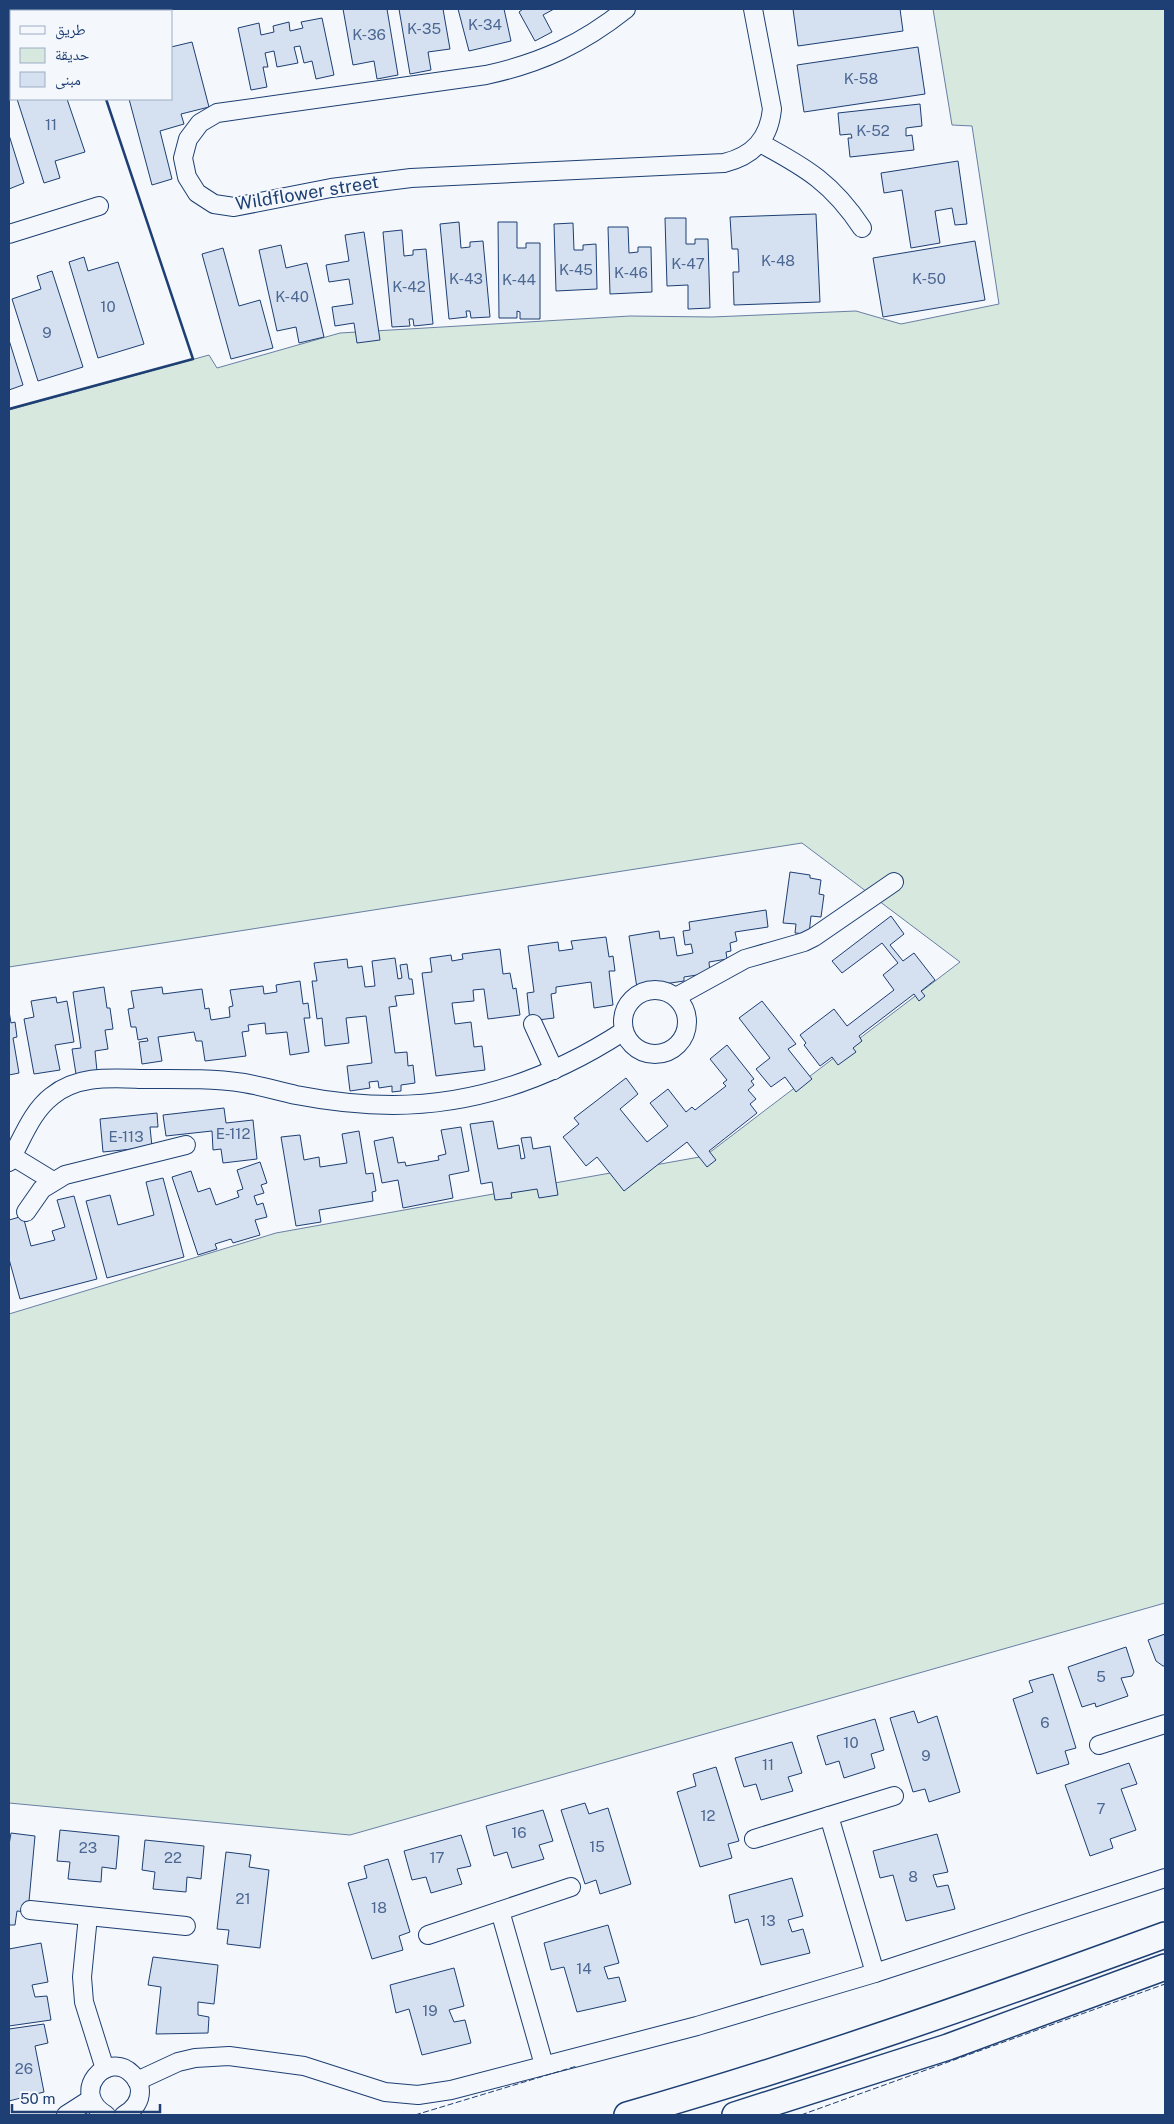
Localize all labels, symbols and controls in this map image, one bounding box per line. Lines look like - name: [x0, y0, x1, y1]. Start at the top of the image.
- legend: [10, 10, 172, 100]
- house number: K-34: [468, 16, 502, 33]
- house number: K-35: [407, 20, 441, 37]
- text: طريق: [55, 21, 86, 40]
- house number: K-36: [352, 26, 386, 43]
- text: حديقة: [55, 46, 90, 63]
- house number: K-58: [844, 70, 878, 87]
- text: مبنى: [55, 71, 81, 90]
- house number: 11: [45, 116, 57, 133]
- house number: K-52: [856, 122, 890, 139]
- street label: Wildflower street: [234, 171, 380, 214]
- house number: K-48: [761, 252, 795, 269]
- house number: K-47: [671, 255, 705, 272]
- house number: K-45: [559, 261, 593, 278]
- house number: K-46: [614, 264, 648, 281]
- house number: K-43: [449, 270, 483, 287]
- house number: K-50: [912, 270, 946, 287]
- house number: K-44: [502, 271, 536, 288]
- house number: K-42: [392, 278, 426, 295]
- house number: K-40: [275, 288, 309, 305]
- house number: 10: [100, 298, 116, 315]
- house number: 9: [42, 324, 52, 341]
- house number: E-112: [216, 1125, 250, 1142]
- house number: E-113: [108, 1128, 144, 1145]
- house number: 5: [1096, 1668, 1106, 1685]
- house number: 6: [1040, 1714, 1050, 1731]
- house number: 10: [843, 1734, 859, 1751]
- house number: 9: [921, 1747, 931, 1764]
- house number: 11: [762, 1756, 774, 1773]
- house number: 7: [1096, 1800, 1106, 1817]
- house number: 12: [700, 1807, 716, 1824]
- house number: 16: [511, 1824, 527, 1841]
- house number: 15: [589, 1838, 605, 1855]
- house number: 23: [79, 1839, 97, 1856]
- house number: 22: [164, 1849, 182, 1866]
- house number: 17: [429, 1849, 445, 1866]
- house number: 8: [908, 1868, 918, 1885]
- house number: 21: [235, 1890, 251, 1907]
- house number: 18: [371, 1899, 387, 1916]
- house number: 13: [760, 1912, 776, 1929]
- house number: 14: [576, 1960, 592, 1977]
- house number: 19: [422, 2002, 438, 2019]
- house number: 26: [15, 2060, 33, 2077]
- scale bar: [12, 2082, 160, 2114]
- text: 50 m: [20, 2090, 55, 2107]

